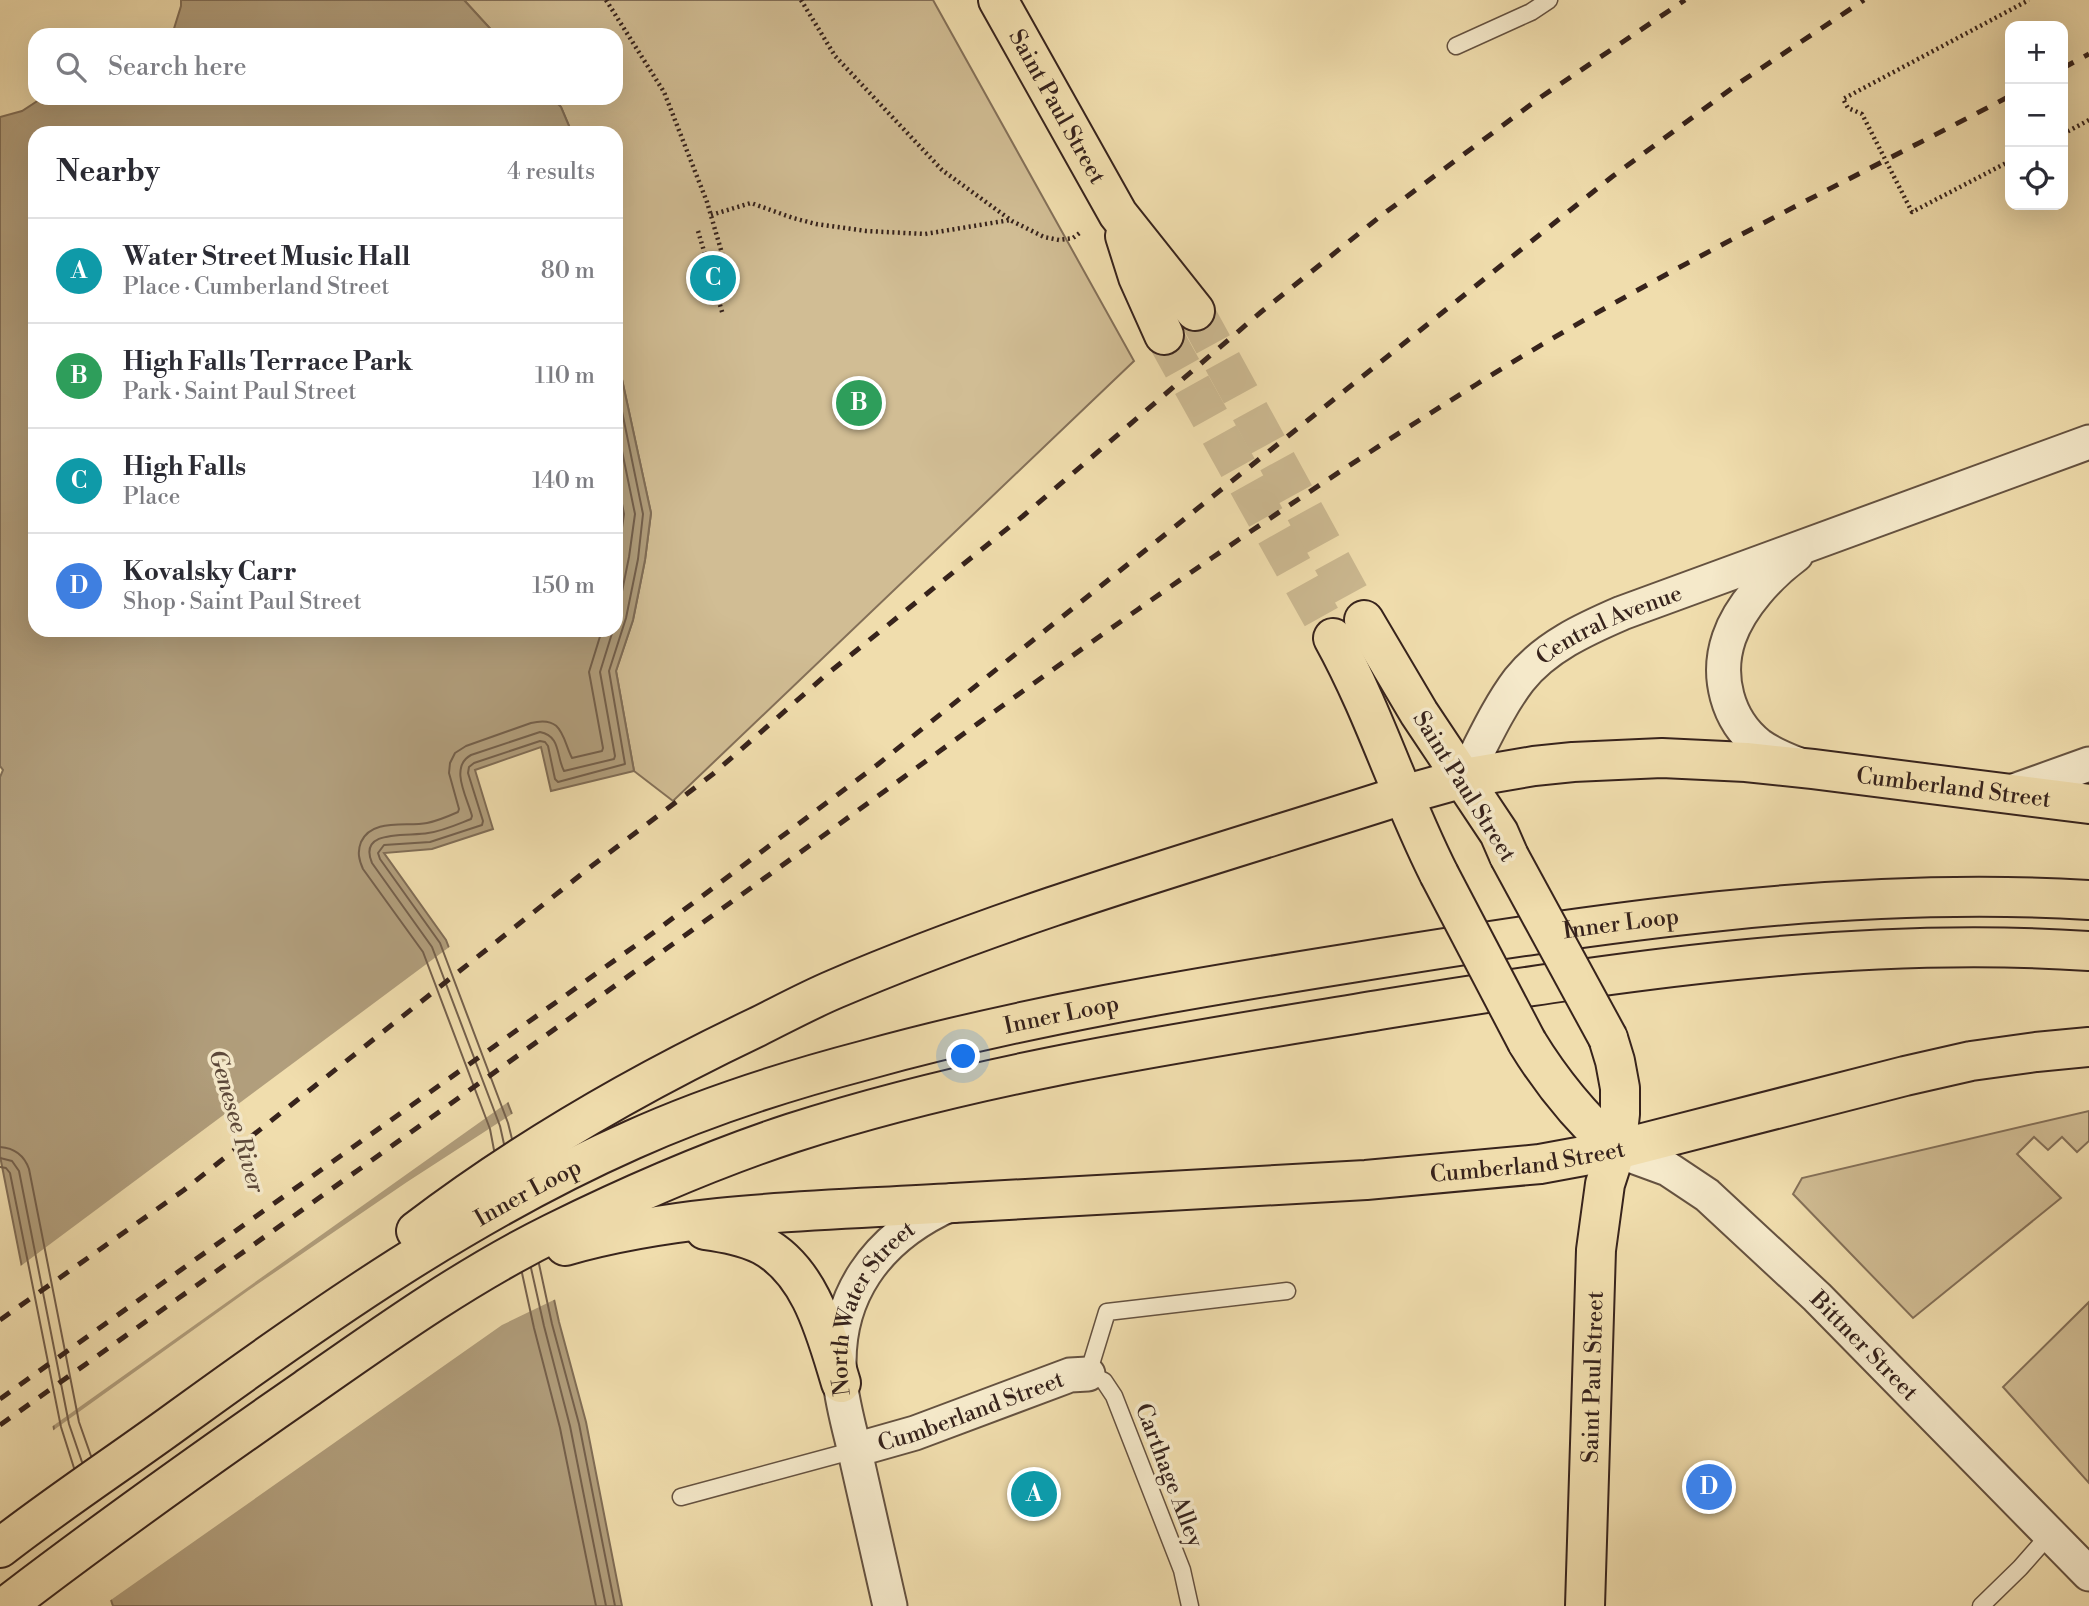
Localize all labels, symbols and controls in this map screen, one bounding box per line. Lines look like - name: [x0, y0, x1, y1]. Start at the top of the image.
- map controls: [2005, 21, 2068, 210]
- button: +: [2005, 21, 2068, 84]
- street label: Saint Paul Street: [1002, 25, 1111, 189]
- search box: [28, 28, 623, 105]
- icon: search: [52, 48, 90, 86]
- text: Search here: [108, 51, 247, 83]
- button: −: [2005, 84, 2068, 147]
- button: locate: [2005, 147, 2068, 210]
- text: Nearby: [56, 153, 160, 191]
- text: 4 results: [507, 158, 595, 186]
- text: Water Street Music Hall: [123, 241, 410, 273]
- pin: C: [690, 252, 736, 304]
- text: A: [71, 257, 87, 285]
- text: 80 m: [541, 257, 595, 285]
- text: Place · Cumberland Street: [123, 273, 389, 301]
- text: High Falls Terrace Park: [123, 346, 413, 378]
- text: B: [70, 362, 88, 390]
- text: 110 m: [535, 362, 595, 390]
- pin: B: [836, 377, 882, 429]
- text: Park · Saint Paul Street: [123, 378, 356, 406]
- text: High Falls: [123, 451, 246, 483]
- text: C: [71, 467, 87, 495]
- text: 140 m: [532, 467, 595, 495]
- text: Place: [123, 483, 180, 511]
- text: Kovalsky Carr: [123, 556, 297, 588]
- text: D: [70, 572, 88, 600]
- text: 150 m: [532, 572, 595, 600]
- street label: Central Avenue: [1531, 579, 1686, 671]
- text: Shop · Saint Paul Street: [123, 588, 362, 616]
- street label: Saint Paul Street: [1407, 706, 1522, 867]
- street label: Cumberland Street: [1855, 762, 2053, 814]
- street label: Inner Loop: [1561, 903, 1681, 945]
- street label: Inner Loop: [1001, 990, 1121, 1041]
- your location: [946, 1039, 980, 1073]
- water label: Genesee River: [201, 1046, 271, 1197]
- street label: Cumberland Street: [1429, 1135, 1628, 1189]
- street label: Inner Loop: [470, 1153, 586, 1233]
- street label: North Water Street: [826, 1215, 921, 1398]
- street label: Bittner Street: [1803, 1285, 1924, 1407]
- street label: Saint Paul Street: [1576, 1291, 1610, 1464]
- street label: Cumberland Street: [875, 1366, 1068, 1458]
- street label: Carthage Alley: [1129, 1399, 1210, 1552]
- pin: D: [1686, 1461, 1732, 1513]
- pin: A: [1011, 1468, 1057, 1520]

